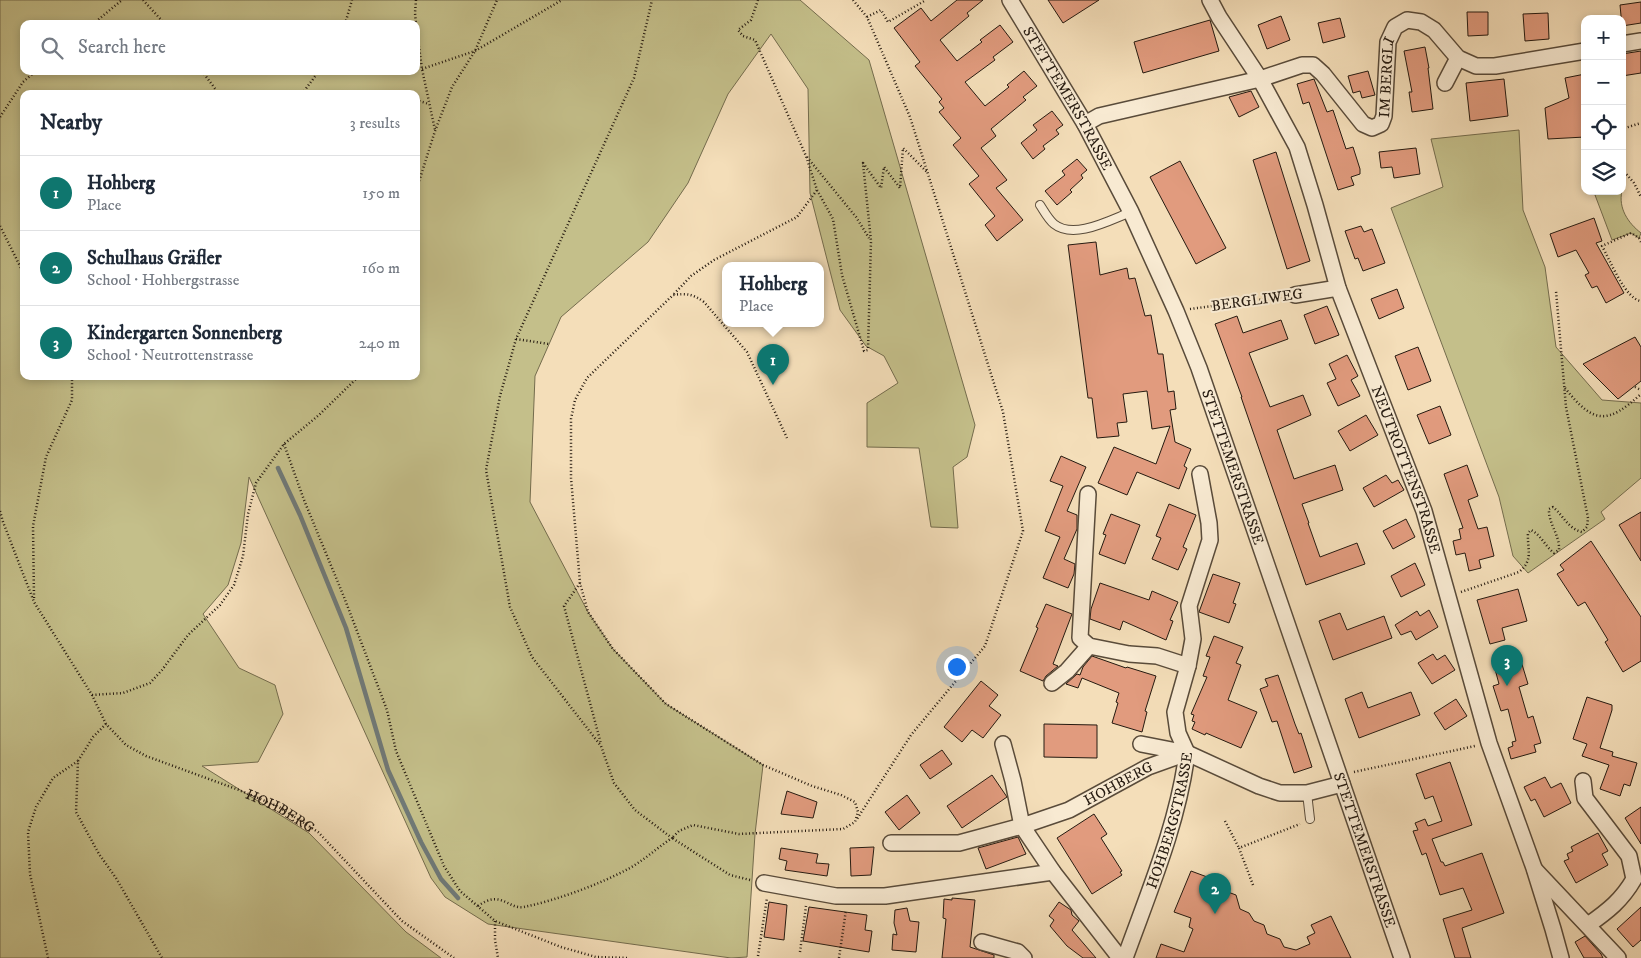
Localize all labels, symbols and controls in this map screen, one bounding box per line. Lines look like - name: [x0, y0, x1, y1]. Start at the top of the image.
- map controls: [1581, 15, 1626, 195]
- button: +: [1581, 15, 1626, 60]
- search box: [20, 20, 420, 75]
- street label: STETTEMERSTRASSE: [1019, 23, 1117, 174]
- icon: search: [38, 34, 66, 62]
- street label: IM BERGLI: [1374, 34, 1399, 118]
- text: Search here: [78, 36, 166, 59]
- button: −: [1581, 60, 1626, 105]
- button: locate: [1581, 105, 1626, 150]
- text: Nearby: [40, 110, 102, 136]
- text: 3 results: [350, 113, 400, 133]
- button: layers: [1581, 150, 1626, 195]
- text: Hohberg: [87, 172, 155, 195]
- text: 1: [53, 183, 59, 203]
- text: 150 m: [362, 183, 400, 203]
- text: Place: [87, 195, 121, 215]
- text: Schulhaus Gräfler: [87, 247, 222, 270]
- text: 2: [52, 258, 60, 278]
- text: 160 m: [362, 258, 400, 278]
- popup: [722, 262, 824, 327]
- text: School · Hohbergstrasse: [87, 270, 239, 290]
- text: Hohberg: [739, 273, 807, 296]
- street label: BERGLIWEG: [1210, 284, 1305, 316]
- text: Place: [739, 296, 773, 316]
- text: Kindergarten Sonnenberg: [87, 322, 282, 345]
- text: 3: [53, 333, 59, 353]
- text: 240 m: [359, 333, 400, 353]
- pin: 1: [757, 344, 789, 385]
- text: School · Neutrottenstrasse: [87, 345, 253, 365]
- street label: NEUTROTTENSTRASSE: [1367, 383, 1445, 556]
- street label: STETTEMERSTRASSE: [1198, 387, 1269, 547]
- pin: 3: [1491, 645, 1523, 686]
- your location: [944, 654, 970, 680]
- street label: HOHBERGSTRASSE: [1142, 750, 1197, 891]
- street label: HOHBERG: [1080, 756, 1157, 810]
- street label: STETTEMERSTRASSE: [1329, 770, 1400, 930]
- street label: HOHBERG: [243, 784, 319, 837]
- pin: 2: [1199, 873, 1231, 914]

